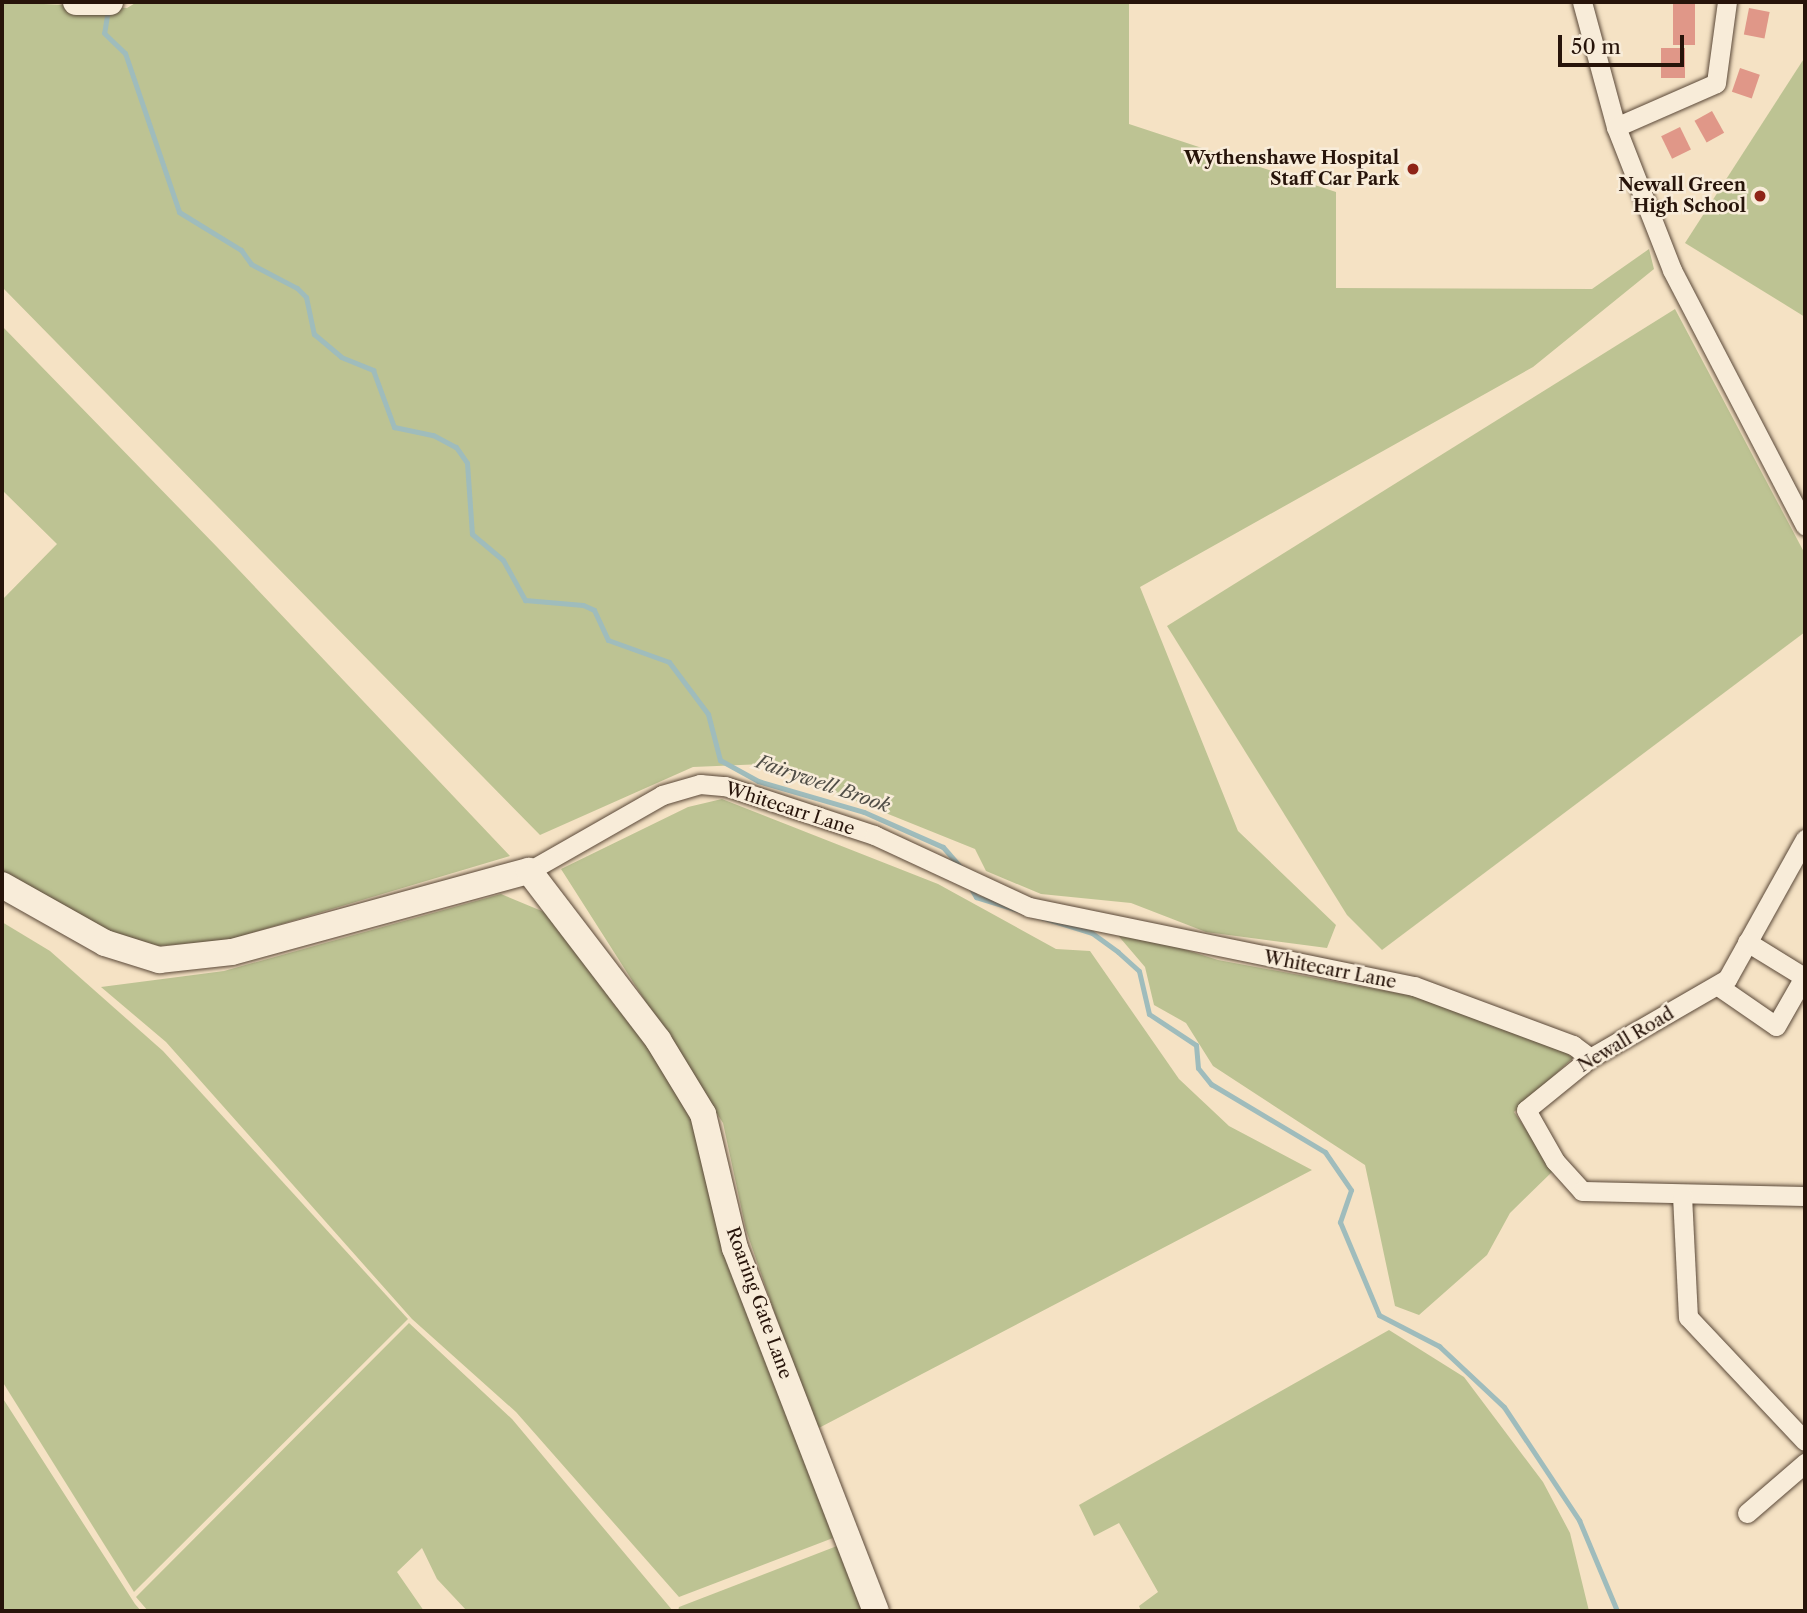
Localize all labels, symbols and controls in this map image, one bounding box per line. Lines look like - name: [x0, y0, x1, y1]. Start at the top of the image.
- scale bar: [1562, 21, 1688, 65]
- text: 50 m: [1571, 34, 1621, 59]
- place label: Wythenshawe Hospital Staff Car Park: [1184, 148, 1399, 190]
- marker: Wythenshawe Hospital Staff Car Park: [1405, 161, 1421, 177]
- place label: Newall Green High School: [1618, 175, 1746, 218]
- marker: Newall Green High School: [1752, 188, 1768, 204]
- water label: Fairywell Brook: [753, 750, 893, 818]
- street label: Whitecarr Lane: [723, 778, 857, 840]
- street label: Whitecarr Lane: [1262, 947, 1398, 993]
- street label: Newall Road: [1574, 1003, 1678, 1077]
- street label: Roaring Gate Lane: [721, 1224, 797, 1382]

